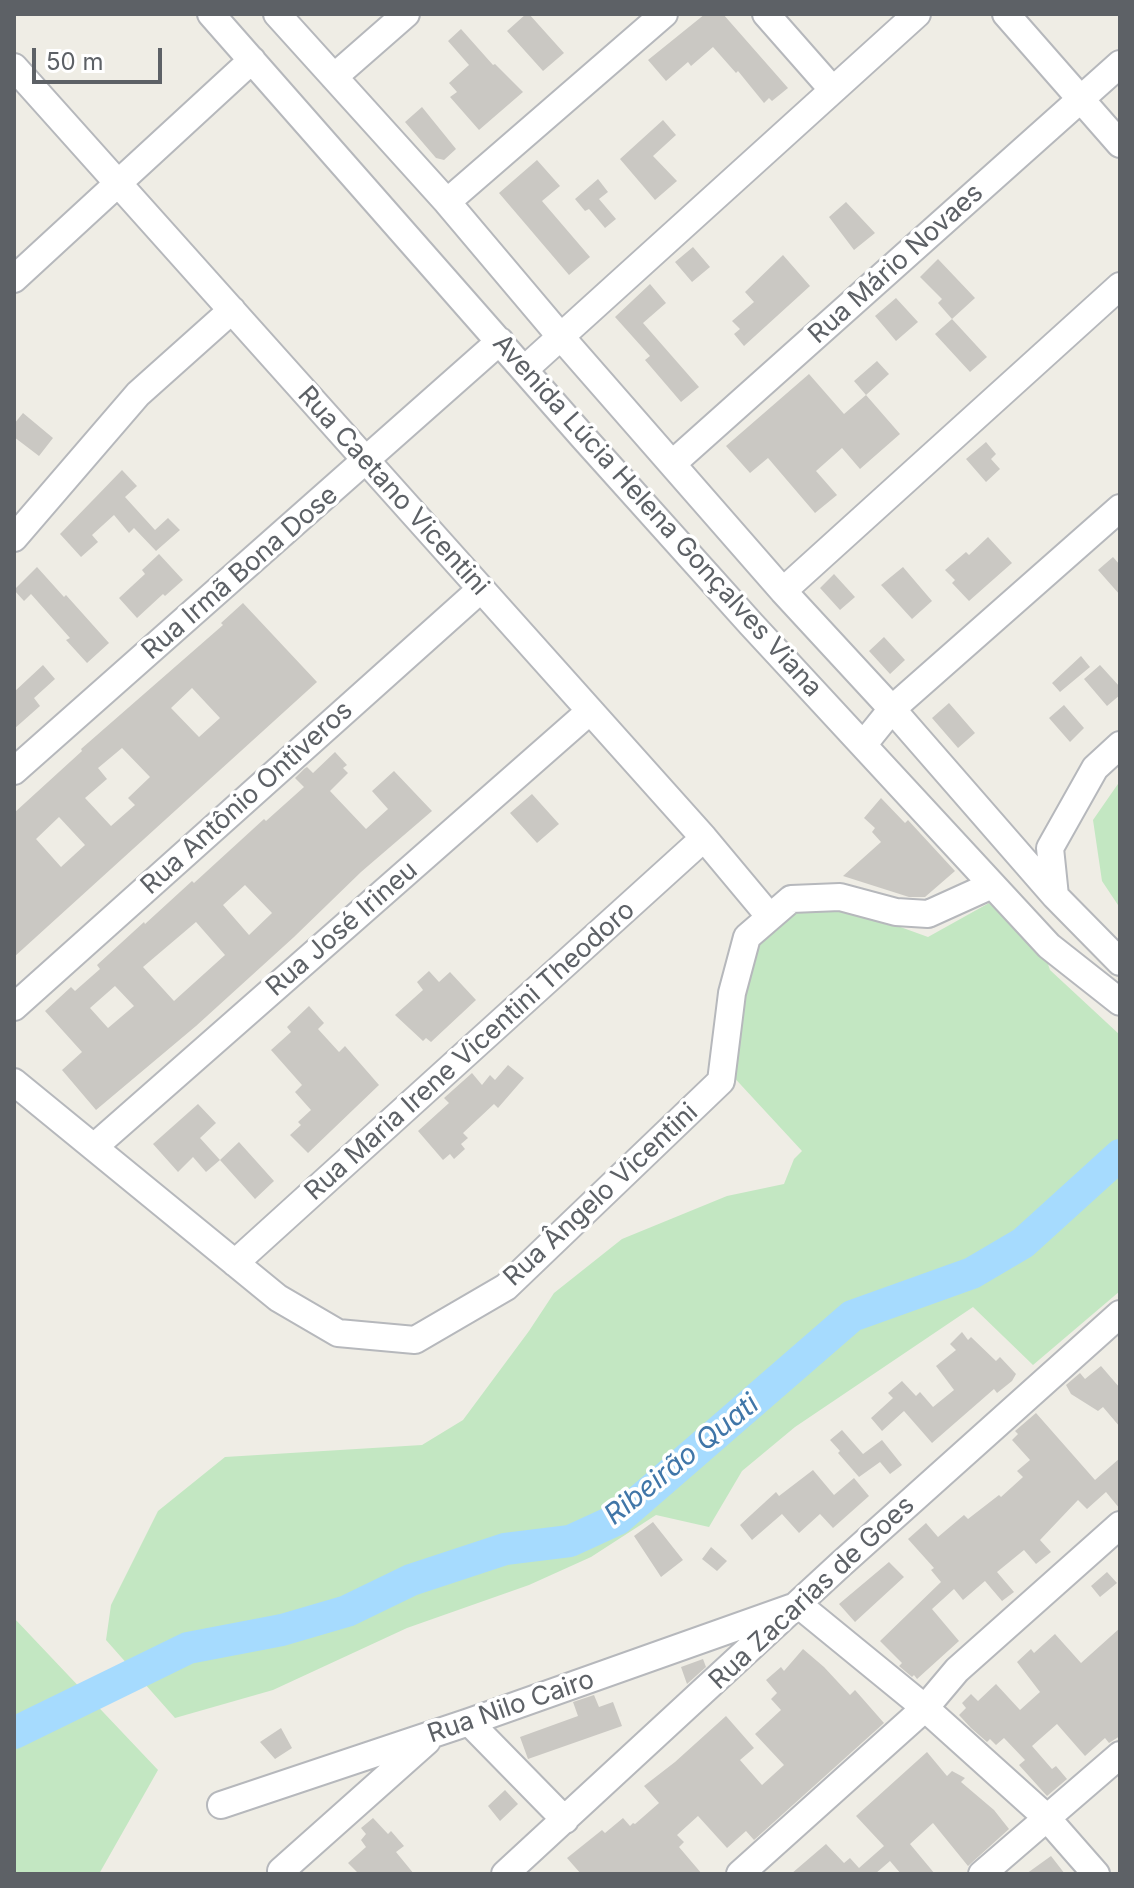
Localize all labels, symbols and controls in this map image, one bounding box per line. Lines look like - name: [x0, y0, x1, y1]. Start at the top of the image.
- scale bar: [36, 32, 166, 82]
- text: 50 m: [46, 47, 104, 76]
- street label: Rua Mário Novaes: [802, 177, 990, 351]
- street label: Avenida Lúcia Helena Gonçalves Viana: [486, 328, 828, 704]
- street label: Rua Caetano Vicentini: [291, 380, 495, 602]
- street label: Rua Irmã Bona Dose: [136, 480, 344, 666]
- street label: Rua Antônio Ontiveros: [135, 695, 359, 901]
- street label: Rua José Irineu: [260, 855, 424, 1003]
- street label: Rua Maria Irene Vicentini Theodoro: [299, 895, 641, 1207]
- street label: Rua Ângelo Vicentini: [498, 1097, 704, 1293]
- water label: Ribeirão Quati: [598, 1388, 766, 1532]
- street label: Rua Zacarias de Goes: [703, 1490, 921, 1696]
- street label: Rua Nilo Cairo: [424, 1664, 598, 1750]

